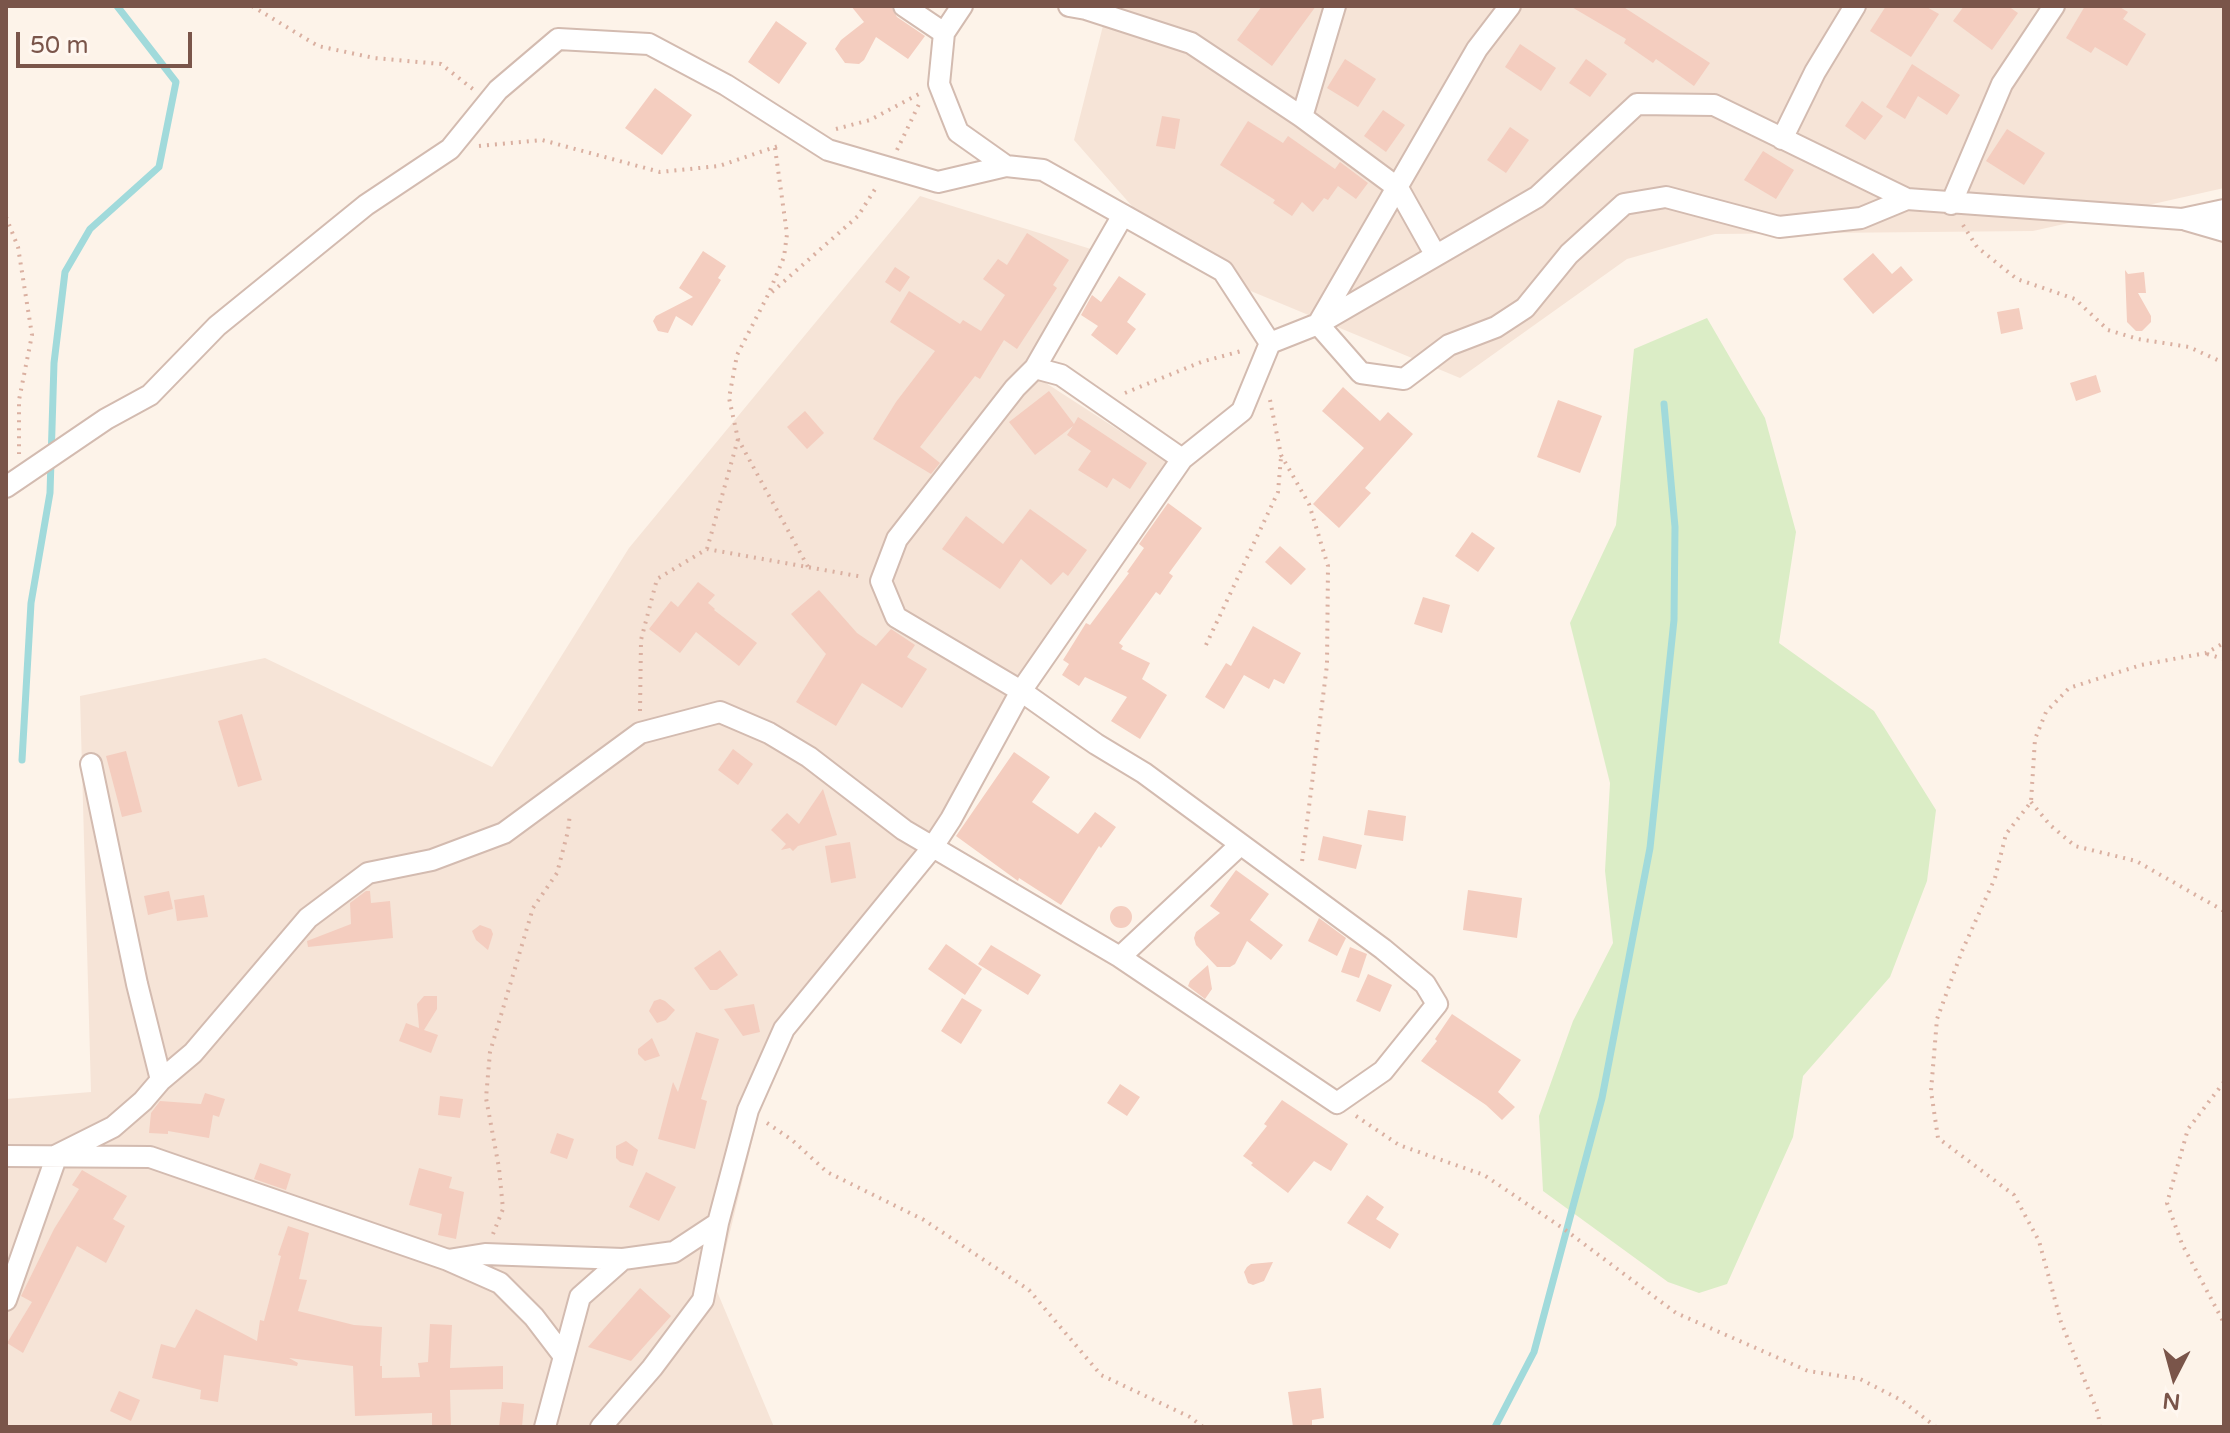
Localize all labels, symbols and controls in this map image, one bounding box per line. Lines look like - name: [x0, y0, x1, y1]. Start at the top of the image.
- scale bar: [20, 16, 196, 66]
- text: 50 m: [30, 31, 88, 60]
- north arrow: [2134, 1337, 2214, 1417]
- text: N: [2161, 1387, 2182, 1415]

